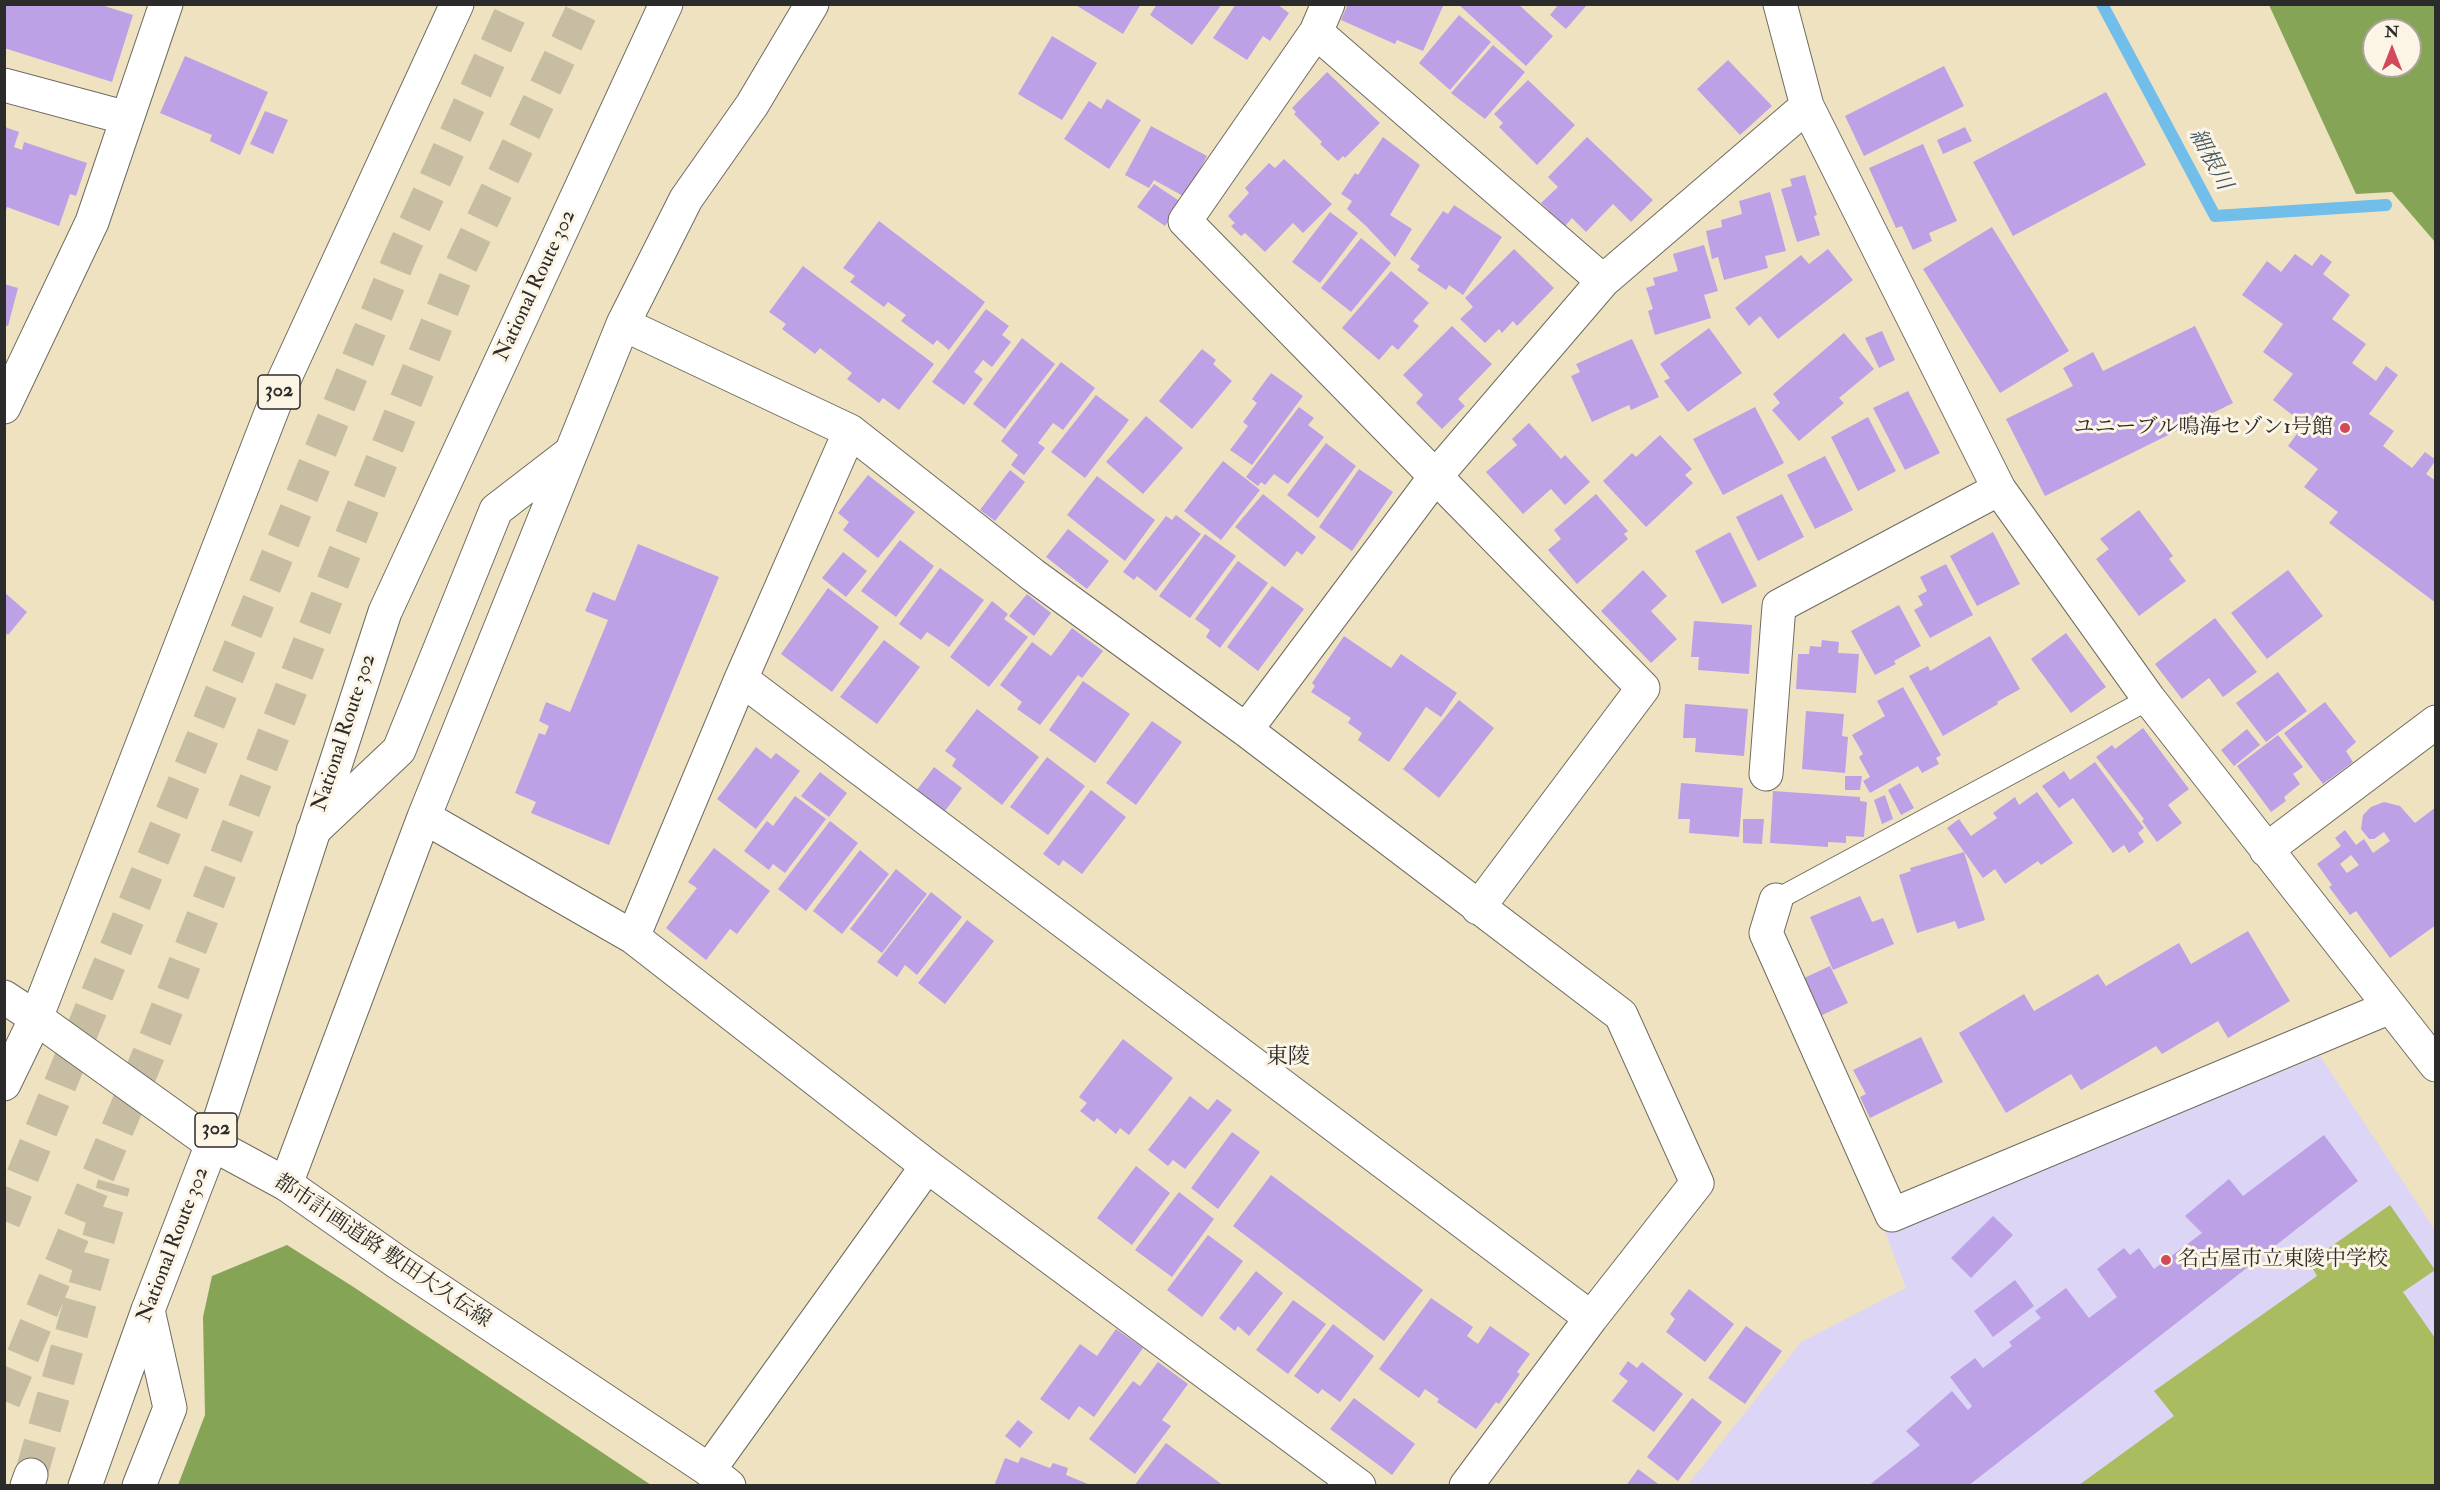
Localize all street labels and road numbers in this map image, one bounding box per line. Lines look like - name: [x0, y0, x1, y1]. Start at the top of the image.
- street label: National Route 302: [490, 206, 582, 366]
- road number: 302: [258, 375, 300, 409]
- street label: National Route 302: [308, 651, 382, 815]
- road number: 302: [195, 1113, 237, 1147]
- street label: National Route 302: [133, 1164, 215, 1326]
- street label: 都市計画道路 敷田大久伝線: [269, 1170, 495, 1334]

